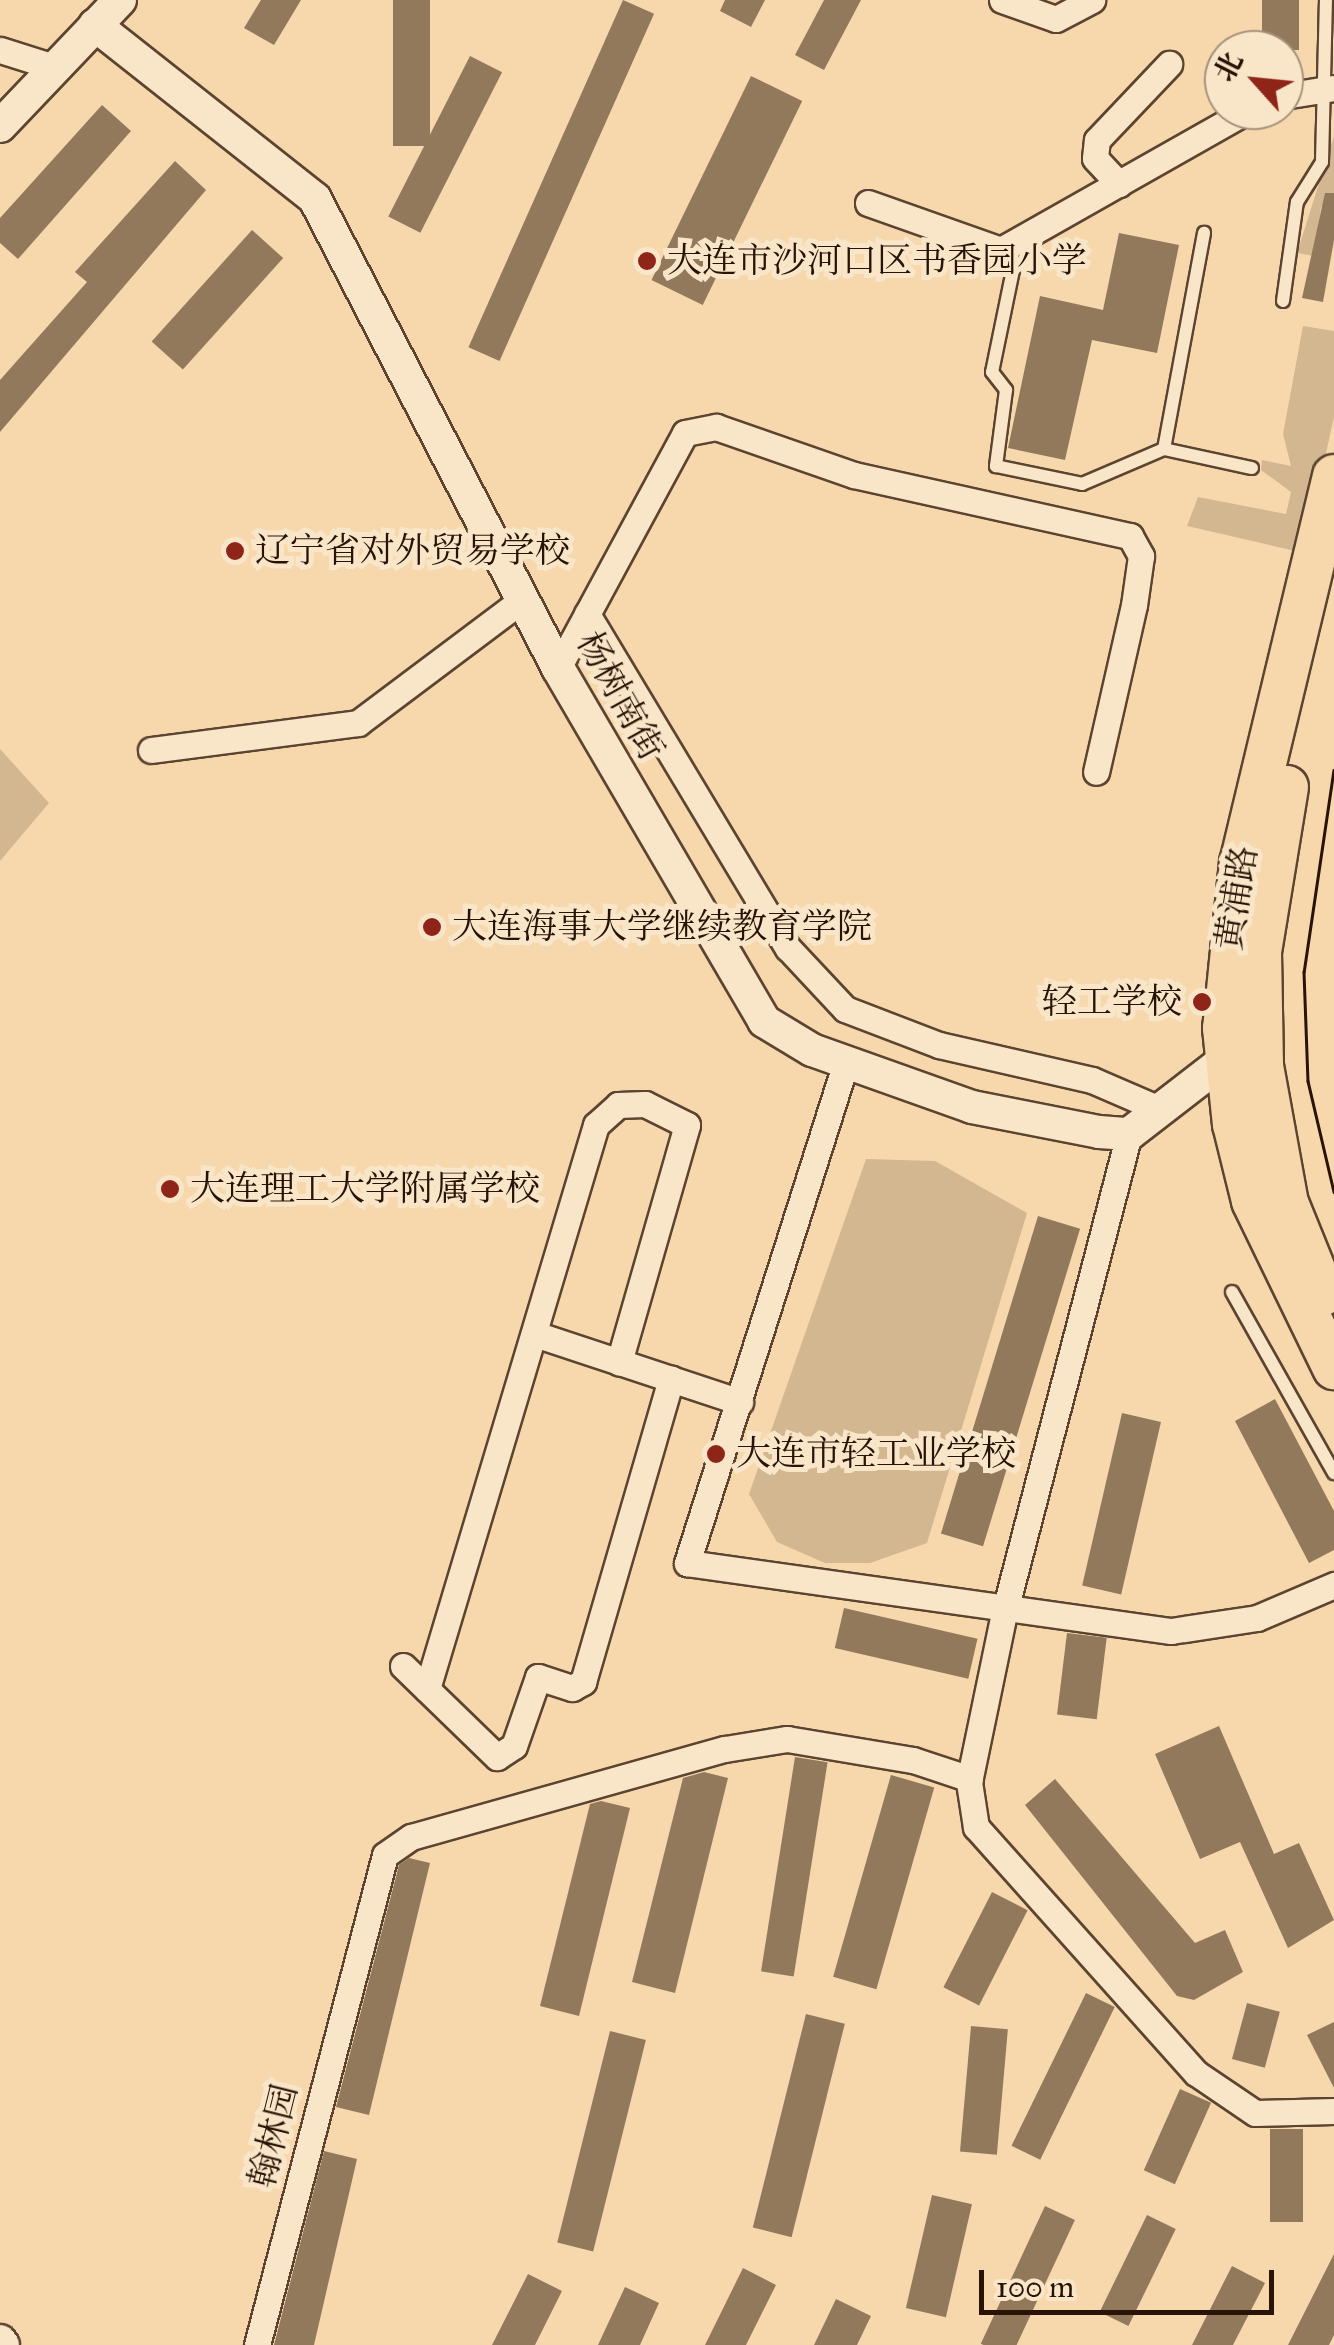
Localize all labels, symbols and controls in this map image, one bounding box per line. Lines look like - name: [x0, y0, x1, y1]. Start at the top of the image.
- north arrow: [1204, 30, 1304, 130]
- text: 北: [1207, 47, 1251, 87]
- place label: 大连市沙河口区书香园小学: [667, 240, 1087, 282]
- marker: 大连市沙河口区书香园小学: [636, 250, 658, 272]
- place label: 辽宁省对外贸易学校: [255, 530, 570, 572]
- marker: 辽宁省对外贸易学校: [224, 540, 246, 562]
- street label: 杨树南街: [568, 625, 672, 767]
- street label: 黄浦路: [1208, 843, 1266, 953]
- place label: 大连海事大学继续教育学院: [452, 906, 872, 948]
- marker: 大连海事大学继续教育学院: [421, 916, 443, 938]
- place label: 轻工学校: [1042, 981, 1182, 1023]
- marker: 轻工学校: [1191, 991, 1213, 1013]
- place label: 大连理工大学附属学校: [190, 1168, 540, 1210]
- marker: 大连理工大学附属学校: [159, 1178, 181, 1200]
- place label: 大连市轻工业学校: [736, 1433, 1016, 1475]
- marker: 大连市轻工业学校: [705, 1443, 727, 1465]
- street label: 翰林园: [241, 2080, 307, 2192]
- scale bar: [984, 2250, 1279, 2312]
- text: 100 m: [996, 2269, 1074, 2305]

